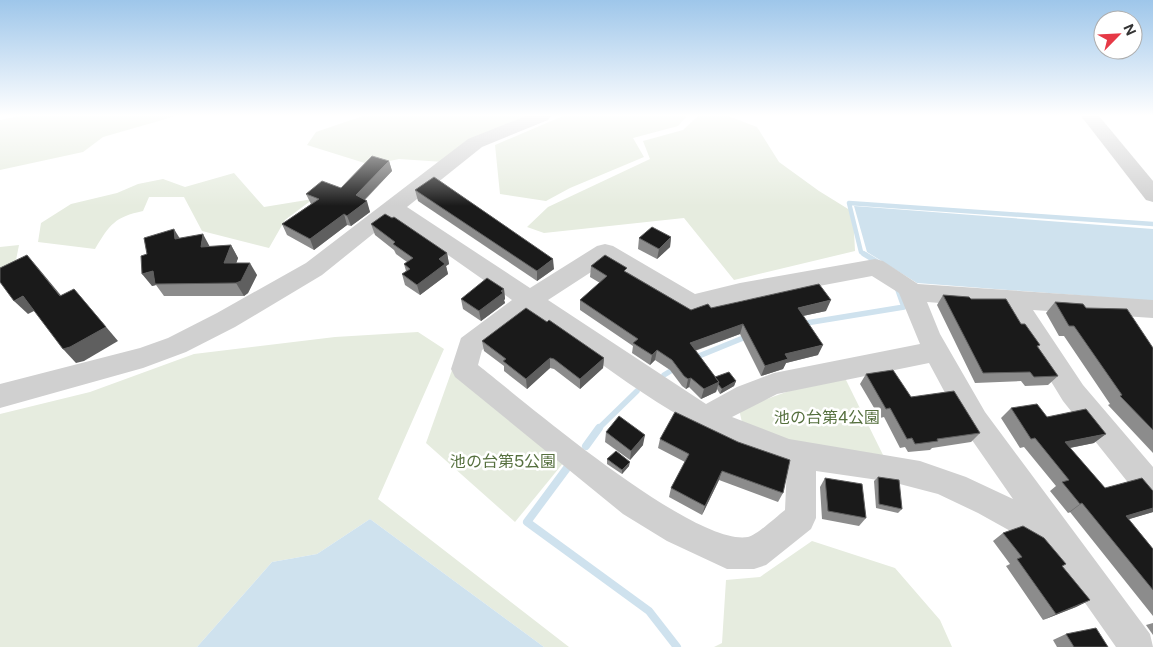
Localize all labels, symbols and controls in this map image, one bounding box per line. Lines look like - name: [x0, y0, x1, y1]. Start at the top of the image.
- north arrow: [1093, 10, 1143, 60]
- text: N: [1120, 21, 1139, 38]
- park label: 池の台第4公園: [774, 408, 880, 427]
- park label: 池の台第5公園: [450, 452, 556, 471]

